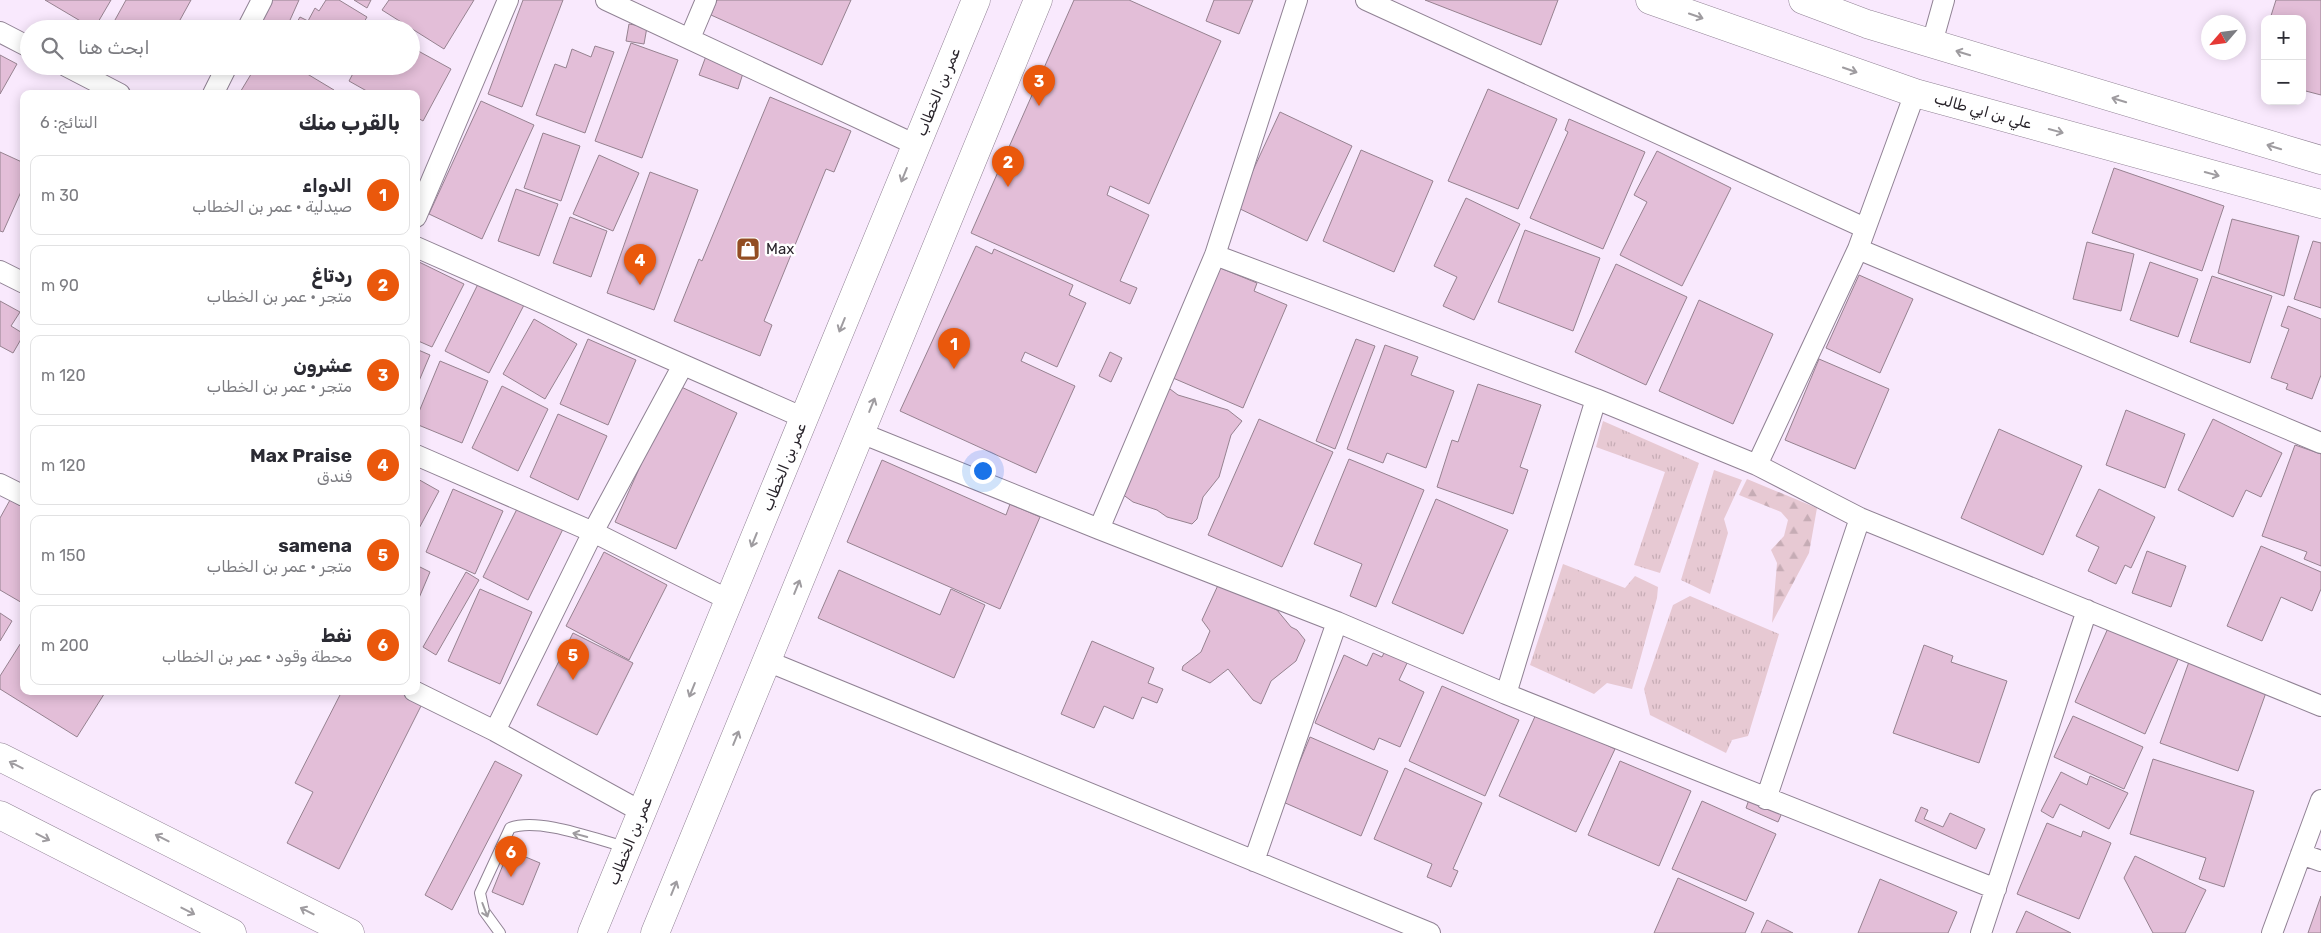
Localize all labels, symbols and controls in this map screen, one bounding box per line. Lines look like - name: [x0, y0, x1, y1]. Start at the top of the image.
- one-way arrow: [1688, 12, 1704, 21]
- north arrow: [2201, 15, 2246, 60]
- map controls: [2261, 15, 2306, 105]
- button: +: [2261, 15, 2306, 60]
- search box: [20, 20, 420, 75]
- icon: search: [38, 34, 66, 62]
- text: ابحث هنا: [78, 36, 150, 59]
- street label: عمر بن الخطاب: [912, 45, 964, 139]
- one-way arrow: [1955, 47, 1971, 57]
- button: −: [2261, 60, 2306, 105]
- pin: 3: [1023, 65, 1055, 106]
- one-way arrow: [1842, 66, 1857, 75]
- street label: علي بن ابي طالب: [1931, 89, 2034, 136]
- one-way arrow: [2111, 95, 2127, 104]
- text: بالقرب منك: [299, 110, 400, 135]
- text: النتائج: 6: [40, 113, 98, 132]
- one-way arrow: [2047, 127, 2063, 136]
- one-way arrow: [2267, 142, 2282, 151]
- pin: 2: [992, 146, 1024, 187]
- one-way arrow: [899, 167, 908, 182]
- one-way arrow: [2204, 170, 2220, 179]
- text: الدواء: [302, 174, 352, 197]
- text: 30 m: [41, 186, 79, 205]
- text: 1: [379, 186, 387, 205]
- text: صيدلية · عمر بن الخطاب: [192, 197, 352, 216]
- shop icon: Max: [735, 236, 761, 262]
- place label: Max: [766, 240, 794, 258]
- pin: 4: [624, 244, 656, 285]
- text: ردتاغ: [312, 264, 352, 287]
- text: 90 m: [41, 276, 79, 295]
- text: 2: [378, 276, 388, 295]
- text: متجر · عمر بن الخطاب: [207, 287, 352, 306]
- one-way arrow: [837, 317, 847, 332]
- pin: 1: [938, 328, 970, 369]
- text: عشرون: [293, 354, 352, 377]
- text: 120 m: [41, 366, 86, 385]
- text: 3: [378, 366, 388, 385]
- text: متجر · عمر بن الخطاب: [207, 377, 352, 396]
- one-way arrow: [868, 398, 878, 413]
- street label: عمر بن الخطاب: [758, 420, 810, 514]
- text: Max Praise: [250, 444, 352, 467]
- text: 120 m: [41, 456, 86, 475]
- text: 4: [378, 456, 388, 475]
- your location: [970, 458, 996, 484]
- text: فندق: [317, 467, 352, 486]
- one-way arrow: [748, 532, 758, 547]
- text: samena: [278, 534, 352, 557]
- text: 150 m: [41, 546, 86, 565]
- text: 5: [378, 546, 388, 565]
- text: متجر · عمر بن الخطاب: [207, 557, 352, 576]
- one-way arrow: [794, 580, 803, 595]
- text: نفط: [321, 624, 352, 647]
- text: 200 m: [41, 636, 89, 655]
- text: 6: [378, 636, 388, 655]
- pin: 5: [557, 639, 589, 680]
- text: محطة وقود · عمر بن الخطاب: [162, 647, 352, 666]
- one-way arrow: [687, 682, 696, 697]
- one-way arrow: [731, 731, 741, 746]
- one-way arrow: [9, 760, 24, 770]
- street label: عمر بن الخطاب: [604, 794, 656, 888]
- one-way arrow: [573, 830, 589, 839]
- one-way arrow: [36, 832, 51, 842]
- one-way arrow: [154, 833, 169, 843]
- pin: 6: [495, 836, 527, 877]
- one-way arrow: [669, 881, 679, 896]
- one-way arrow: [481, 902, 490, 917]
- one-way arrow: [181, 906, 196, 916]
- one-way arrow: [300, 906, 315, 915]

